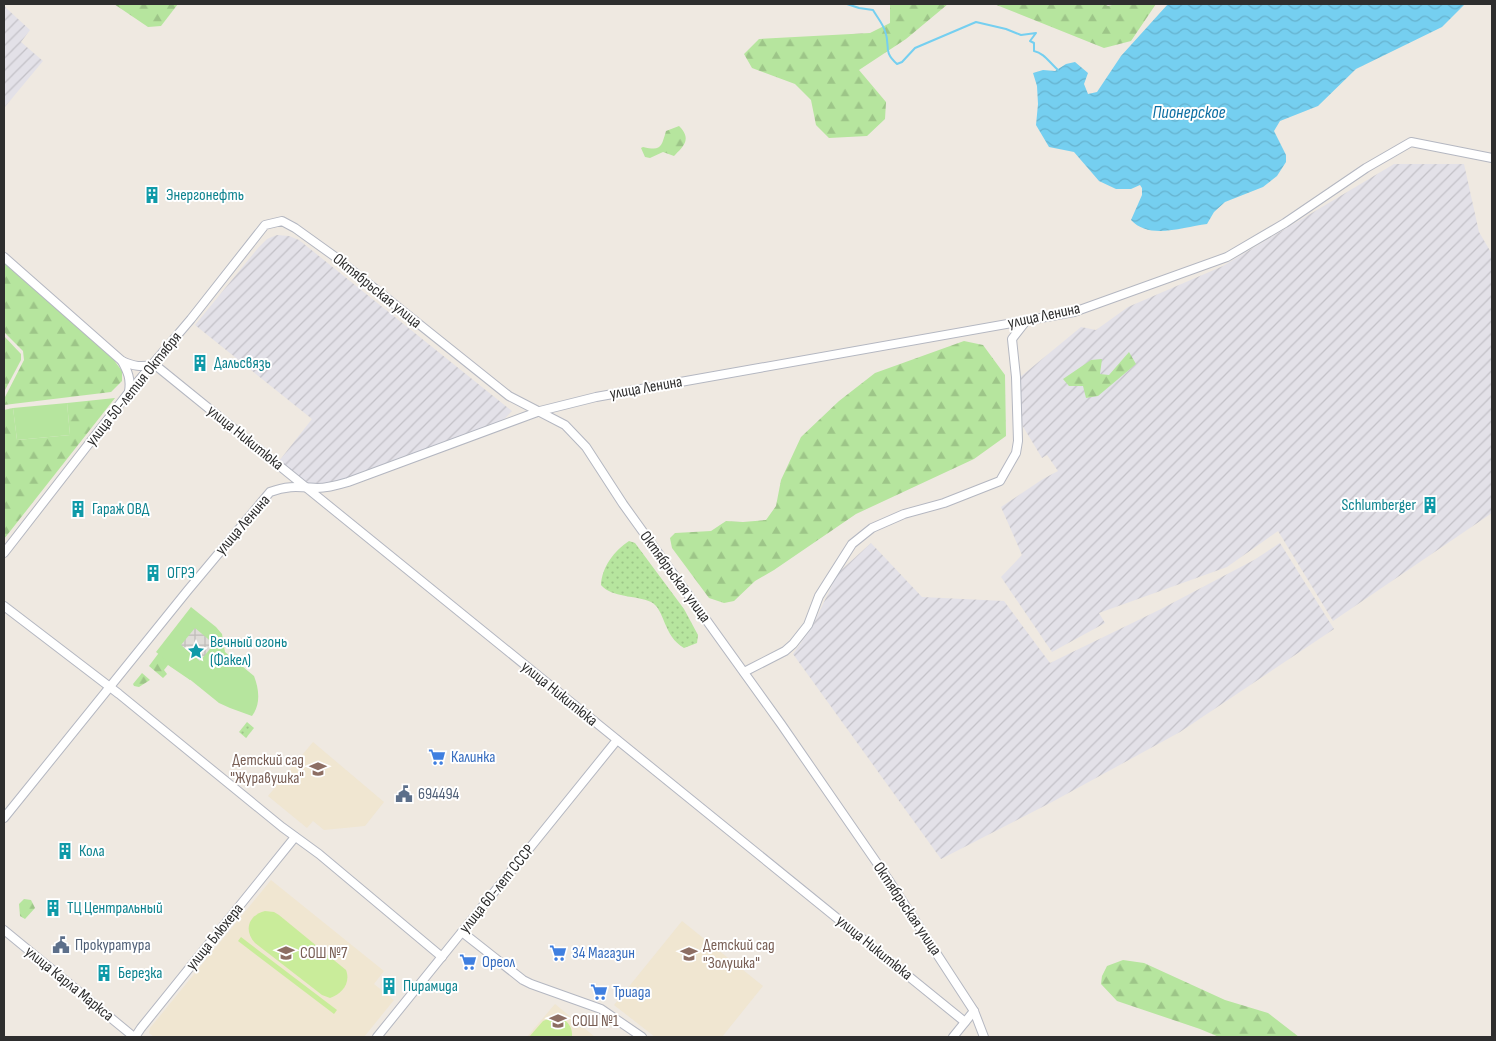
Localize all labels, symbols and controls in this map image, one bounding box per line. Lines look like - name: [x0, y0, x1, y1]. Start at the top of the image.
- water label: Пионерское: [1152, 102, 1226, 123]
- building icon: Энергонефть: [142, 185, 162, 205]
- place label: Энергонефть: [166, 186, 244, 205]
- street label: Октябрьская улица: [329, 250, 425, 332]
- street label: улица Ленина: [1006, 299, 1082, 333]
- street label: улица 50-летия Октября: [82, 328, 186, 450]
- building icon: Дальсвязь: [190, 353, 210, 373]
- place label: Дальсвязь: [214, 354, 271, 373]
- street label: улица Ленина: [608, 372, 684, 404]
- street label: улица Никитюка: [203, 401, 287, 475]
- street label: улица Ленина: [212, 491, 274, 559]
- building icon: Schlumberger: [1420, 495, 1440, 515]
- place label: Schlumberger: [1341, 496, 1416, 515]
- building icon: Гараж ОВД: [68, 499, 88, 519]
- place label: Гараж ОВД: [92, 500, 150, 519]
- street label: Октябрьская улица: [635, 528, 715, 626]
- building icon: ОГРЭ: [143, 563, 163, 583]
- place label: ОГРЭ: [167, 564, 195, 583]
- place label: Вечный огонь (Факел): [210, 633, 287, 670]
- place icon: Вечный огонь (Факел): [186, 641, 206, 661]
- street label: улица Никитюка: [517, 657, 601, 731]
- supermarket icon: Калинка: [427, 747, 447, 767]
- place label: Калинка: [451, 748, 495, 767]
- place label: Детский сад "Журавушка": [230, 751, 304, 788]
- school or university icon: Детский сад "Журавушка": [308, 759, 328, 779]
- public building icon: 694494: [394, 784, 414, 804]
- place label: 694494: [418, 785, 460, 804]
- building icon: Кола: [55, 841, 75, 861]
- street label: улица 60-лет СССР: [455, 841, 539, 937]
- place label: Кола: [79, 842, 105, 861]
- street label: Октябрьская улица: [869, 859, 945, 959]
- building icon: ТЦ Центральный: [43, 898, 63, 918]
- place label: ТЦ Центральный: [67, 899, 163, 918]
- street label: улица Блюхера: [182, 900, 248, 974]
- street label: улица Никитюка: [832, 911, 916, 985]
- public building icon: Прокуратура: [51, 935, 71, 955]
- place label: Прокуратура: [75, 936, 151, 955]
- place label: Детский сад "Золушка": [703, 936, 775, 973]
- street label: улица Карла Маркса: [21, 942, 117, 1026]
- school or university icon: СОШ №7: [276, 943, 296, 963]
- supermarket icon: 34 Магазин: [548, 943, 568, 963]
- place label: СОШ №7: [300, 944, 348, 963]
- place label: 34 Магазин: [572, 944, 635, 963]
- school or university icon: Детский сад "Золушка": [679, 944, 699, 964]
- supermarket icon: Ореол: [458, 952, 478, 972]
- place label: Ореол: [482, 953, 516, 972]
- building icon: Березка: [94, 963, 114, 983]
- place label: Березка: [118, 964, 162, 983]
- building icon: Пирамида: [379, 976, 399, 996]
- place label: Пирамида: [403, 977, 458, 996]
- supermarket icon: Триада: [589, 982, 609, 1002]
- place label: Триада: [613, 983, 651, 1002]
- school or university icon: СОШ №1: [548, 1011, 568, 1031]
- place label: СОШ №1: [572, 1012, 619, 1031]

